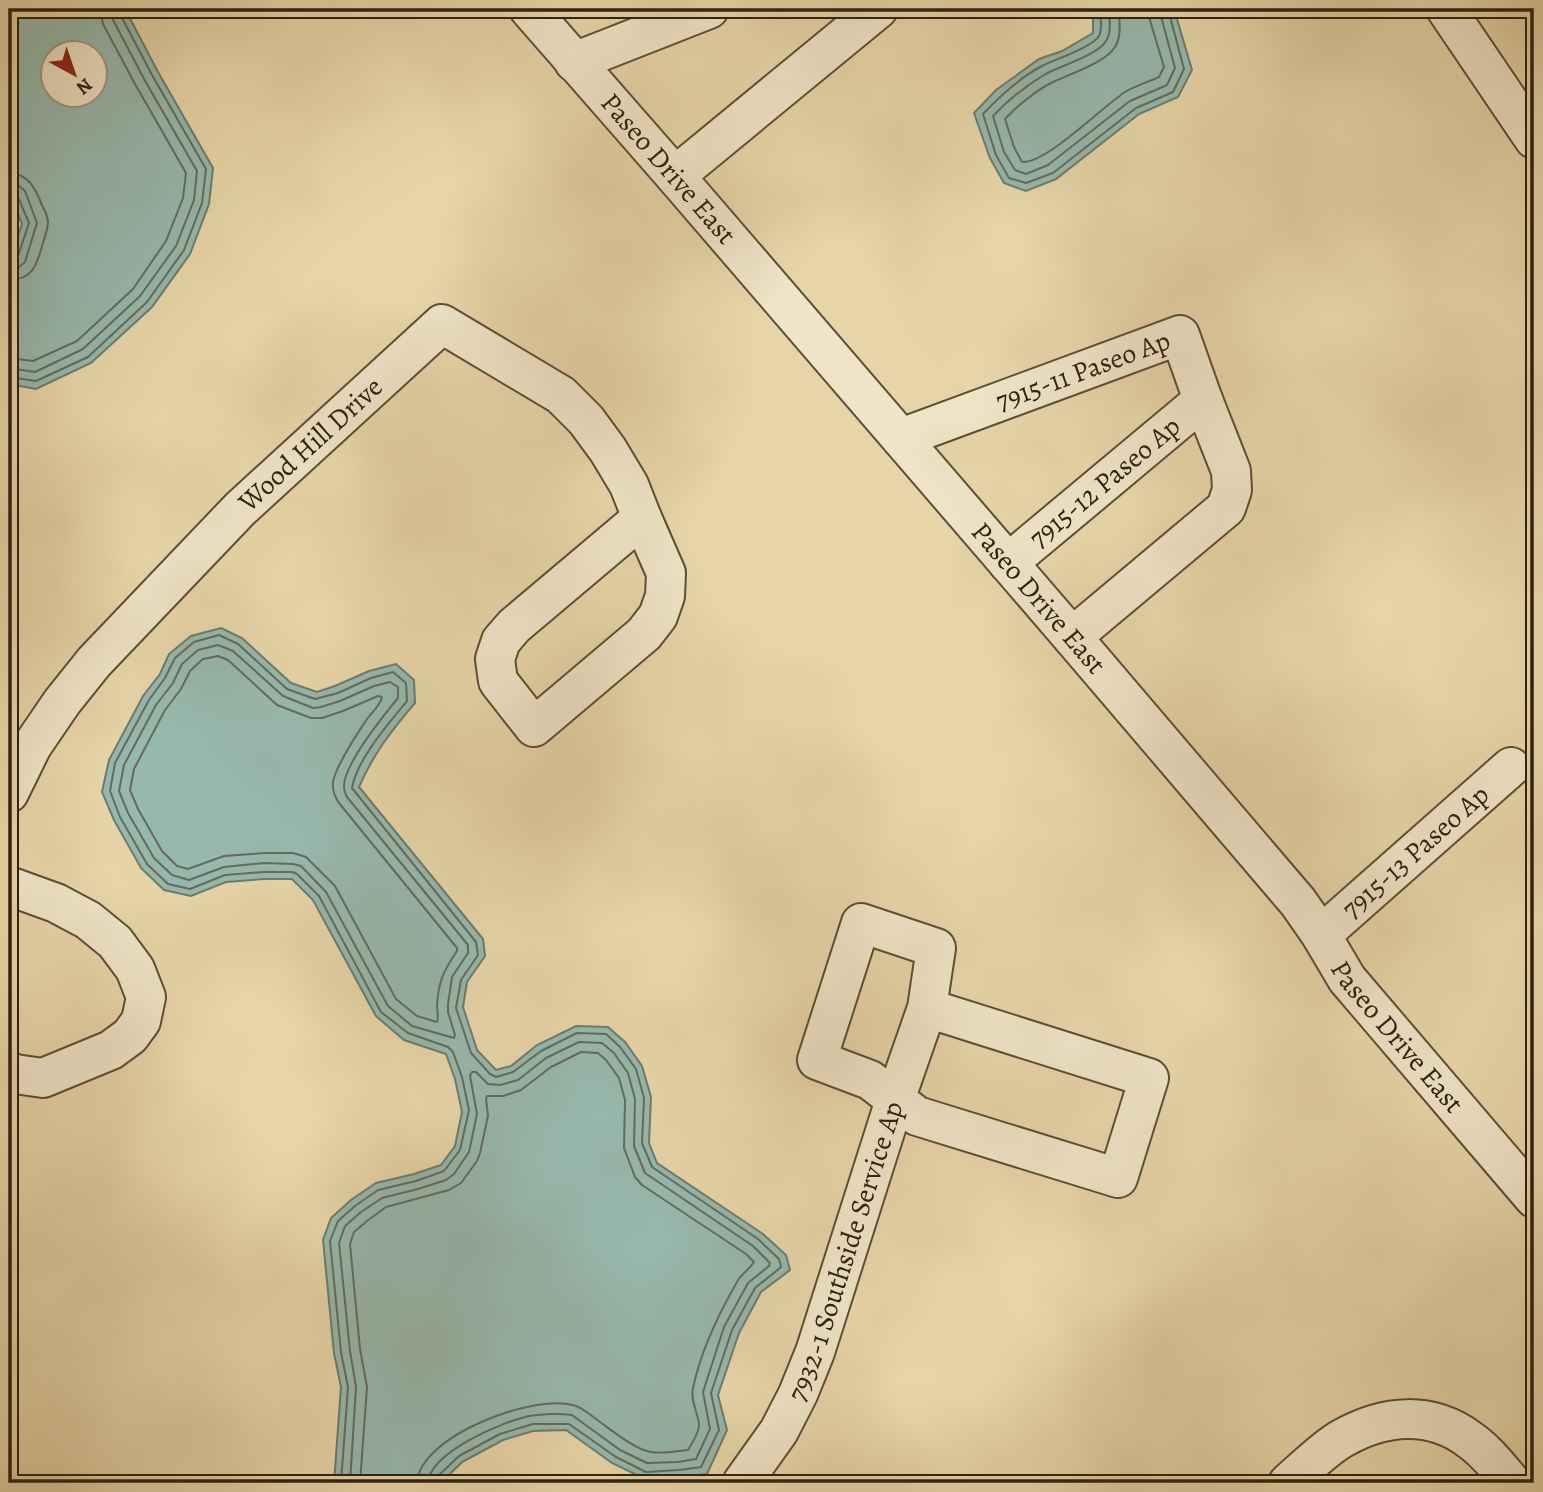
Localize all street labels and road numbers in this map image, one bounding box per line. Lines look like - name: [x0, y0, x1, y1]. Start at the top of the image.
- street label: Paseo Drive East: [592, 85, 745, 253]
- street label: 7915-11 Paseo Ap: [990, 321, 1176, 420]
- street label: Wood Hill Drive: [229, 368, 391, 521]
- street label: 7915-12 Paseo Ap: [1021, 408, 1189, 557]
- street label: Paseo Drive East: [962, 514, 1115, 682]
- street label: 7915-13 Paseo Ap: [1333, 776, 1497, 927]
- street label: Paseo Drive East: [1321, 953, 1472, 1121]
- street label: 7932-1 Southside Service Ap: [778, 1096, 912, 1408]

